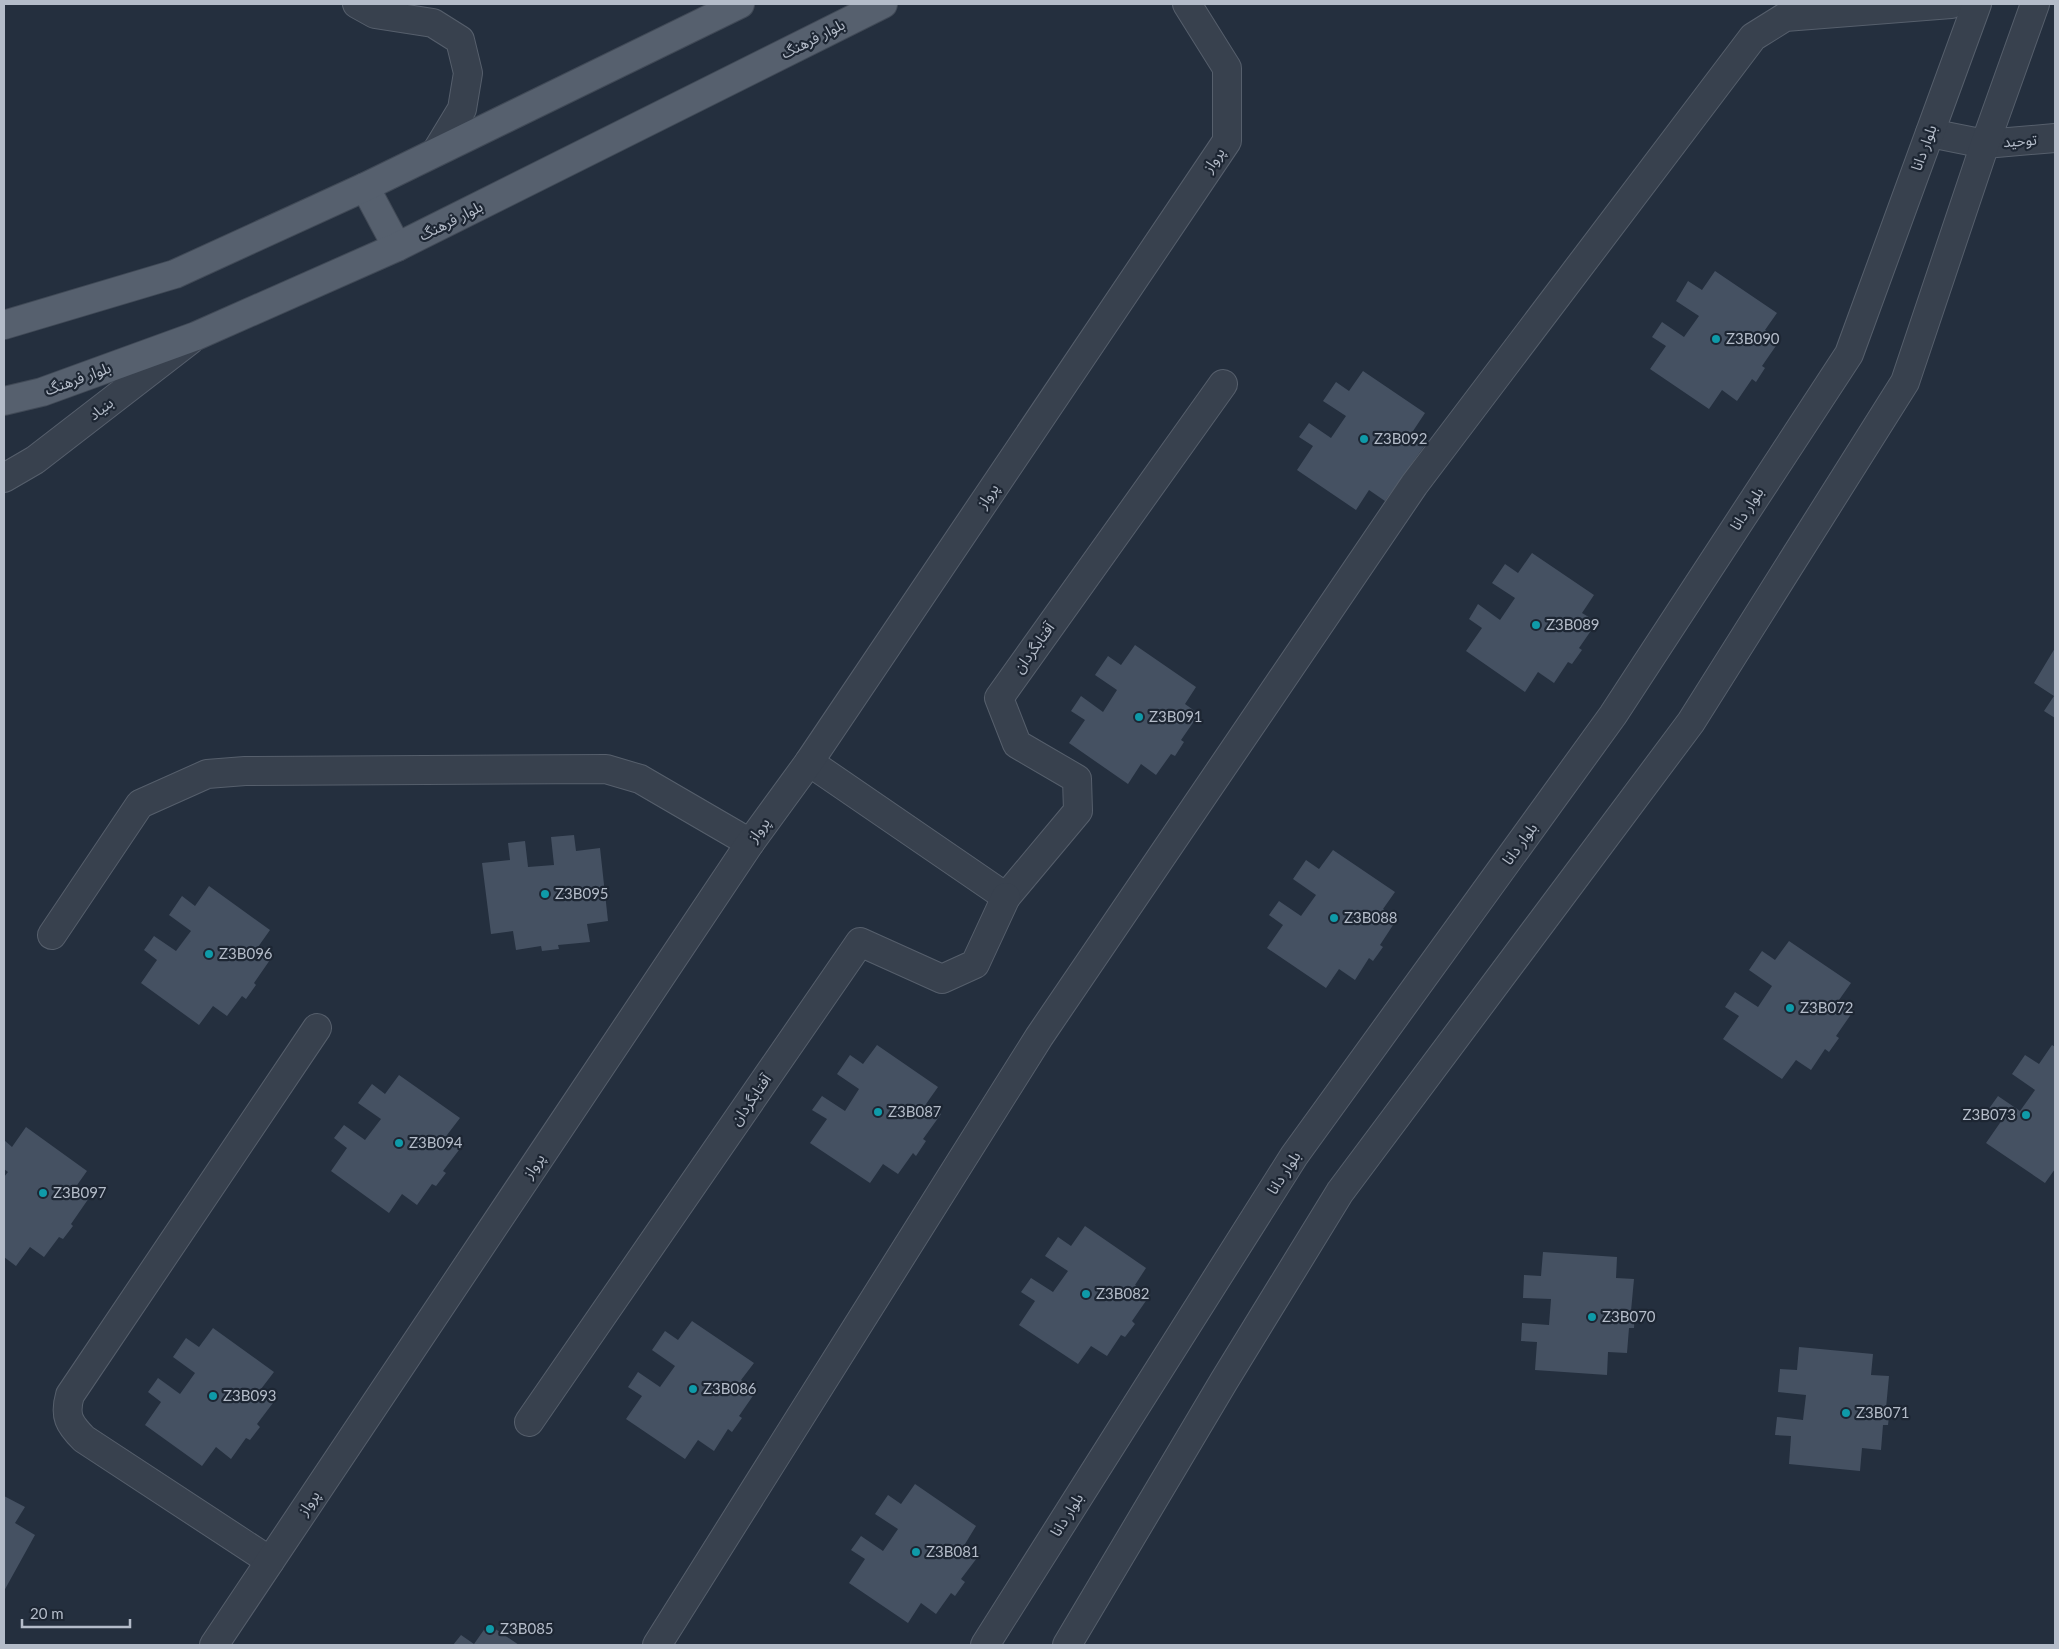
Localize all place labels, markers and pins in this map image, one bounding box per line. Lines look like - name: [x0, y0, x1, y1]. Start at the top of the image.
- place label: Z3B090: [1726, 329, 1780, 347]
- marker: Z3B090: [1710, 333, 1722, 345]
- place label: Z3B092: [1374, 429, 1428, 447]
- marker: Z3B092: [1358, 433, 1370, 445]
- place label: Z3B089: [1546, 615, 1600, 633]
- marker: Z3B089: [1530, 619, 1542, 631]
- place label: Z3B091: [1149, 707, 1203, 725]
- marker: Z3B091: [1133, 711, 1145, 723]
- place label: Z3B095: [555, 884, 609, 902]
- marker: Z3B095: [539, 888, 551, 900]
- place label: Z3B088: [1344, 908, 1398, 926]
- marker: Z3B088: [1328, 912, 1340, 924]
- place label: Z3B096: [219, 944, 273, 962]
- marker: Z3B096: [203, 948, 215, 960]
- place label: Z3B072: [1800, 998, 1854, 1016]
- marker: Z3B072: [1784, 1002, 1796, 1014]
- place label: Z3B087: [888, 1102, 942, 1120]
- place label: Z3B073: [1962, 1105, 2016, 1123]
- marker: Z3B087: [872, 1106, 884, 1118]
- marker: Z3B073: [2020, 1109, 2032, 1121]
- place label: Z3B094: [409, 1133, 463, 1151]
- marker: Z3B094: [393, 1137, 405, 1149]
- place label: Z3B097: [53, 1183, 107, 1201]
- marker: Z3B097: [37, 1187, 49, 1199]
- place label: Z3B082: [1096, 1284, 1150, 1302]
- marker: Z3B082: [1080, 1288, 1092, 1300]
- place label: Z3B070: [1602, 1307, 1656, 1325]
- marker: Z3B070: [1586, 1311, 1598, 1323]
- place label: Z3B086: [703, 1379, 757, 1397]
- marker: Z3B086: [687, 1383, 699, 1395]
- place label: Z3B093: [223, 1386, 277, 1404]
- marker: Z3B093: [207, 1390, 219, 1402]
- place label: Z3B071: [1856, 1403, 1910, 1421]
- marker: Z3B071: [1840, 1407, 1852, 1419]
- place label: Z3B081: [926, 1542, 980, 1560]
- marker: Z3B081: [910, 1546, 922, 1558]
- place label: Z3B085: [500, 1619, 554, 1637]
- marker: Z3B085: [484, 1623, 496, 1635]

